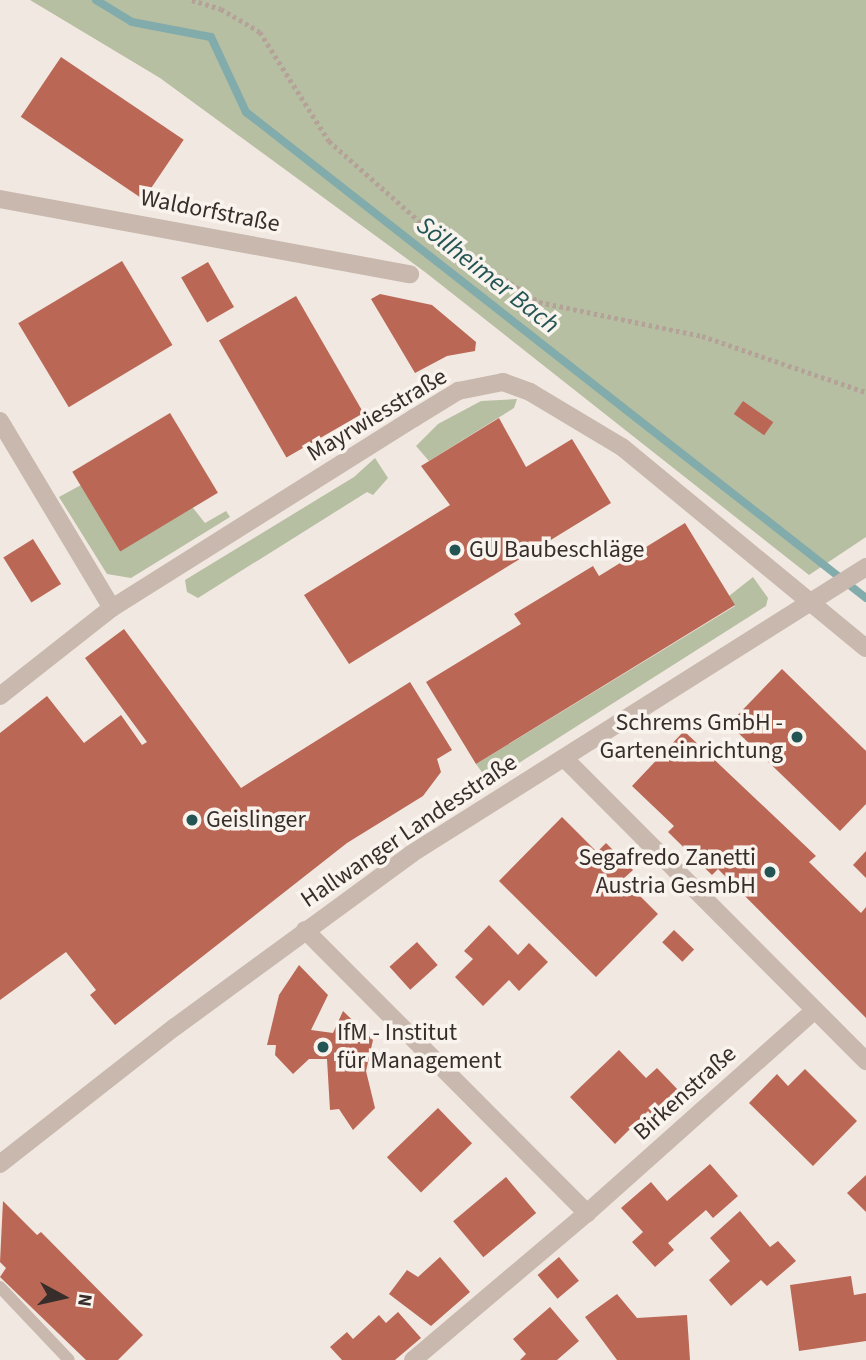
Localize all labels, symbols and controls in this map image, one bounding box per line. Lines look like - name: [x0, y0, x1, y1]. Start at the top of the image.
- street label: Waldorfstraße: [138, 183, 282, 239]
- water label: Söllheimer Bach: [410, 210, 566, 340]
- street label: Mayrwiesstraße: [302, 362, 452, 468]
- place label: GU Baubeschläge: [469, 536, 644, 564]
- marker: GU Baubeschläge: [447, 542, 463, 558]
- place label: Schrems GmbH - Garteneinrichtung: [599, 709, 783, 765]
- marker: Schrems GmbH - Garteneinrichtung: [789, 729, 805, 745]
- street label: Hallwanger Landesstraße: [295, 748, 523, 914]
- place label: Geislinger: [206, 806, 306, 834]
- marker: Geislinger: [184, 812, 200, 828]
- place label: Segafredo Zanetti Austria GesmbH: [579, 844, 756, 900]
- marker: Segafredo Zanetti Austria GesmbH: [762, 864, 778, 880]
- place label: IfM - Institut für Management: [337, 1019, 502, 1075]
- marker: IfM - Institut für Management: [315, 1039, 331, 1055]
- street label: Birkenstraße: [628, 1039, 742, 1147]
- north arrow: [28, 1262, 98, 1332]
- text: N: [70, 1292, 99, 1308]

